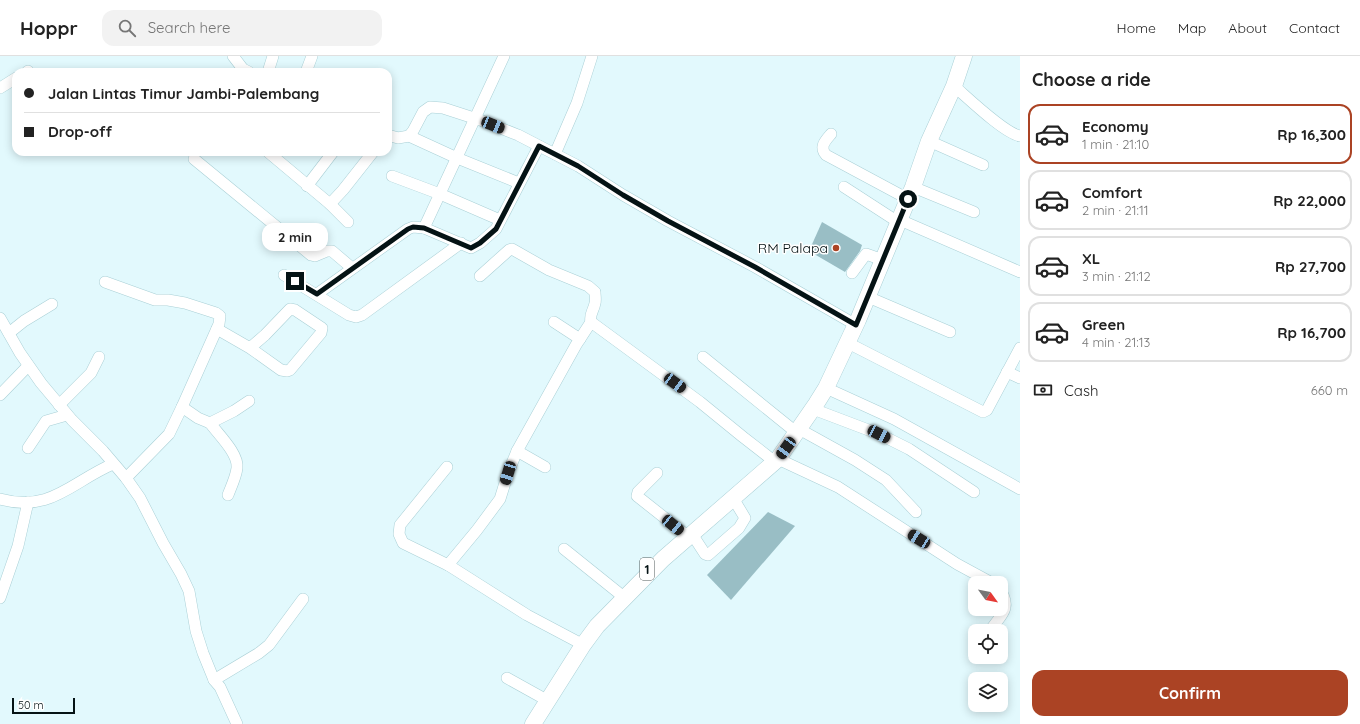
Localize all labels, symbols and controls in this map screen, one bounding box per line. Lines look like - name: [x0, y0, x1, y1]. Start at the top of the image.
- search box: [102, 10, 382, 46]
- text: Hoppr: [20, 16, 78, 40]
- icon: search: [116, 17, 138, 39]
- text: Search here: [148, 18, 230, 37]
- text: Home: [1117, 19, 1156, 37]
- text: Map: [1178, 19, 1206, 37]
- text: About: [1228, 19, 1267, 37]
- text: Contact: [1289, 19, 1340, 37]
- text: Choose a ride: [1032, 68, 1151, 91]
- text: Jalan Lintas Timur Jambi-Palembang: [48, 84, 319, 103]
- car: [480, 115, 506, 135]
- icon: car: [1034, 116, 1070, 152]
- text: Economy: [1082, 117, 1149, 136]
- text: Drop-off: [48, 122, 112, 141]
- text: Rp 16,300: [1277, 125, 1346, 144]
- text: 1 min · 21:10: [1082, 136, 1149, 152]
- icon: car: [1034, 182, 1070, 218]
- text: Comfort: [1082, 183, 1143, 202]
- route start: [899, 190, 917, 208]
- text: Rp 22,000: [1273, 191, 1346, 210]
- text: 2 min · 21:11: [1082, 202, 1149, 218]
- callout: 2 min: [262, 223, 328, 251]
- text: 2 min: [278, 229, 312, 245]
- place label: RM Palapa: [758, 239, 828, 257]
- marker: RM Palapa: [831, 243, 841, 253]
- icon: car: [1034, 248, 1070, 284]
- text: XL: [1082, 249, 1100, 268]
- text: Rp 27,700: [1275, 257, 1346, 276]
- text: 3 min · 21:12: [1082, 268, 1151, 284]
- route end: [286, 272, 304, 290]
- icon: car: [1034, 314, 1070, 350]
- text: Green: [1082, 315, 1125, 334]
- text: Rp 16,700: [1277, 323, 1346, 342]
- text: 4 min · 21:13: [1082, 334, 1150, 350]
- car: [662, 371, 688, 395]
- icon: cash: [1032, 379, 1054, 401]
- text: Cash: [1064, 381, 1098, 400]
- text: 660 m: [1311, 382, 1348, 398]
- car: [866, 423, 892, 445]
- car: [774, 435, 798, 461]
- car: [499, 460, 517, 486]
- car: [660, 513, 686, 537]
- car: [906, 528, 932, 550]
- road number: 1: [640, 558, 654, 580]
- north arrow: [968, 576, 1008, 616]
- map controls: [968, 576, 1008, 712]
- button: locate: [968, 624, 1008, 664]
- button: Confirm: [1032, 670, 1348, 716]
- button: layers: [968, 672, 1008, 712]
- scale bar: [12, 696, 75, 715]
- text: 50 m: [18, 698, 44, 712]

